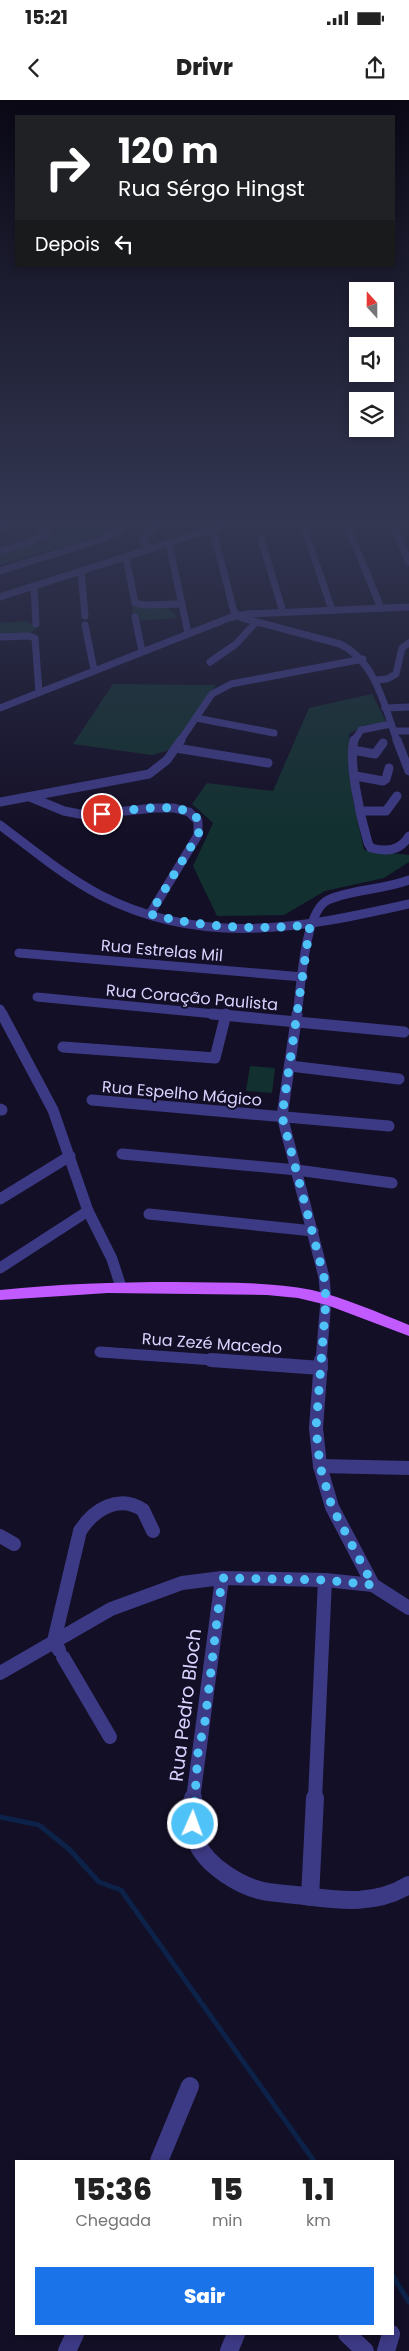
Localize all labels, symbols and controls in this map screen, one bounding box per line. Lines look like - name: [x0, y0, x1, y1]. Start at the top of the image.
- text: 15:21: [25, 4, 68, 31]
- text: Drivr: [176, 52, 233, 83]
- icon: back: [20, 54, 48, 82]
- icon: share: [361, 54, 389, 82]
- text: 120 m: [118, 126, 218, 175]
- icon: right: [35, 135, 100, 200]
- text: Rua Sérgo Hingst: [118, 173, 305, 204]
- icon: left: [110, 230, 138, 258]
- text: Depois: [35, 231, 100, 258]
- north arrow: [349, 282, 394, 328]
- map controls: [349, 282, 394, 437]
- button: sound: [349, 337, 394, 382]
- button: layers: [349, 392, 394, 437]
- pin: [81, 793, 123, 835]
- icon: arrive: [88, 800, 116, 828]
- street label: Rua Estrelas Mil: [100, 934, 224, 967]
- street label: Rua Coração Paulista: [105, 979, 279, 1016]
- street label: Rua Espelho Mágico: [101, 1075, 263, 1112]
- street label: Rua Zezé Macedo: [141, 1327, 283, 1360]
- street label: Rua Pedro Bloch: [163, 1627, 208, 1783]
- position arrow: [166, 1797, 218, 1849]
- text: 15:36: [74, 2168, 152, 2211]
- text: 15: [212, 2168, 243, 2211]
- text: 1.1: [302, 2168, 335, 2211]
- text: Chegada: [75, 2209, 151, 2232]
- text: min: [212, 2209, 243, 2232]
- text: km: [306, 2209, 331, 2232]
- button: Sair: [35, 2267, 374, 2325]

